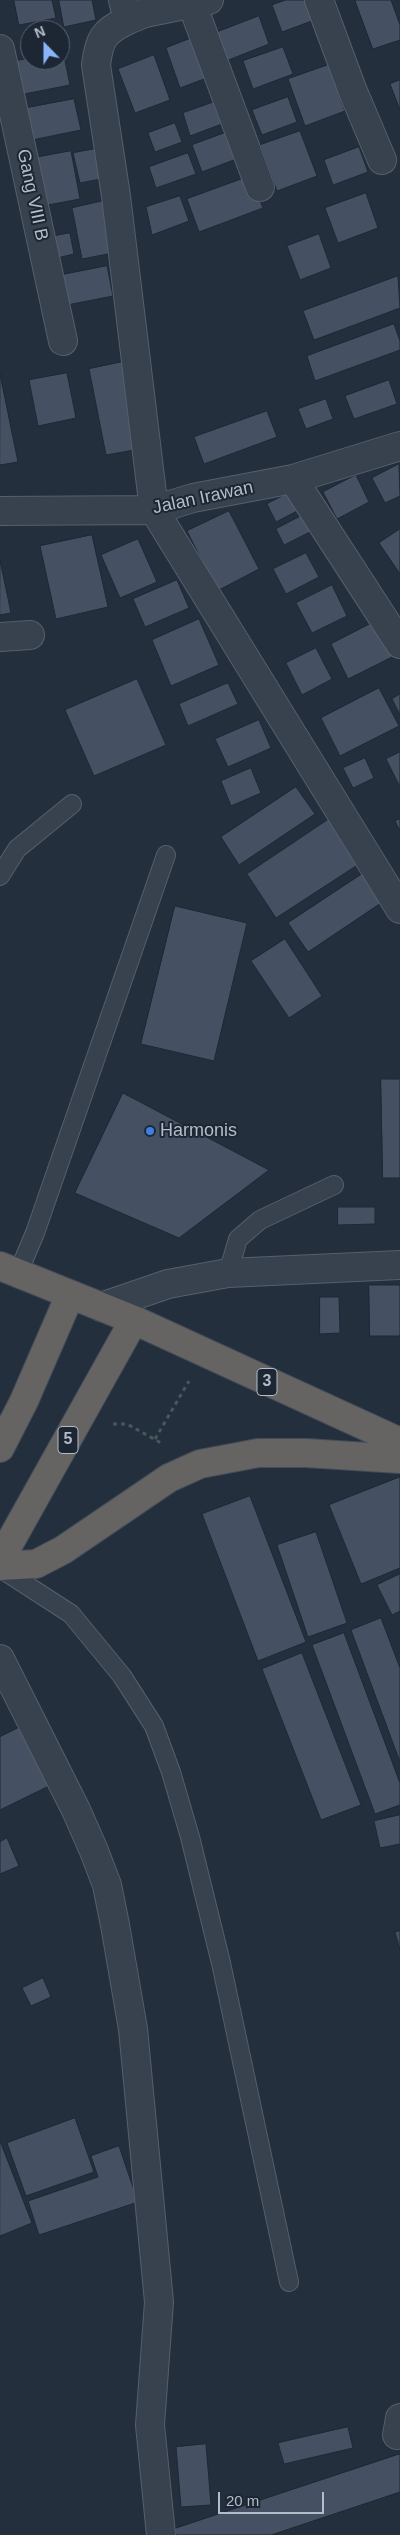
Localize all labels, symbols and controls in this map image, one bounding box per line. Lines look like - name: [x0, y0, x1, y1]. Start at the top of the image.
- north arrow: [20, 20, 70, 70]
- text: N: [32, 23, 47, 41]
- street label: Gang VIII B: [12, 147, 52, 243]
- street label: Jalan Irawan: [151, 477, 255, 519]
- place label: Harmonis: [160, 1120, 237, 1142]
- marker: Harmonis: [144, 1125, 156, 1137]
- road number: 3: [257, 1368, 277, 1395]
- road number: 5: [58, 1426, 78, 1454]
- scale bar: [220, 2482, 326, 2514]
- text: 20 m: [226, 2492, 259, 2509]

